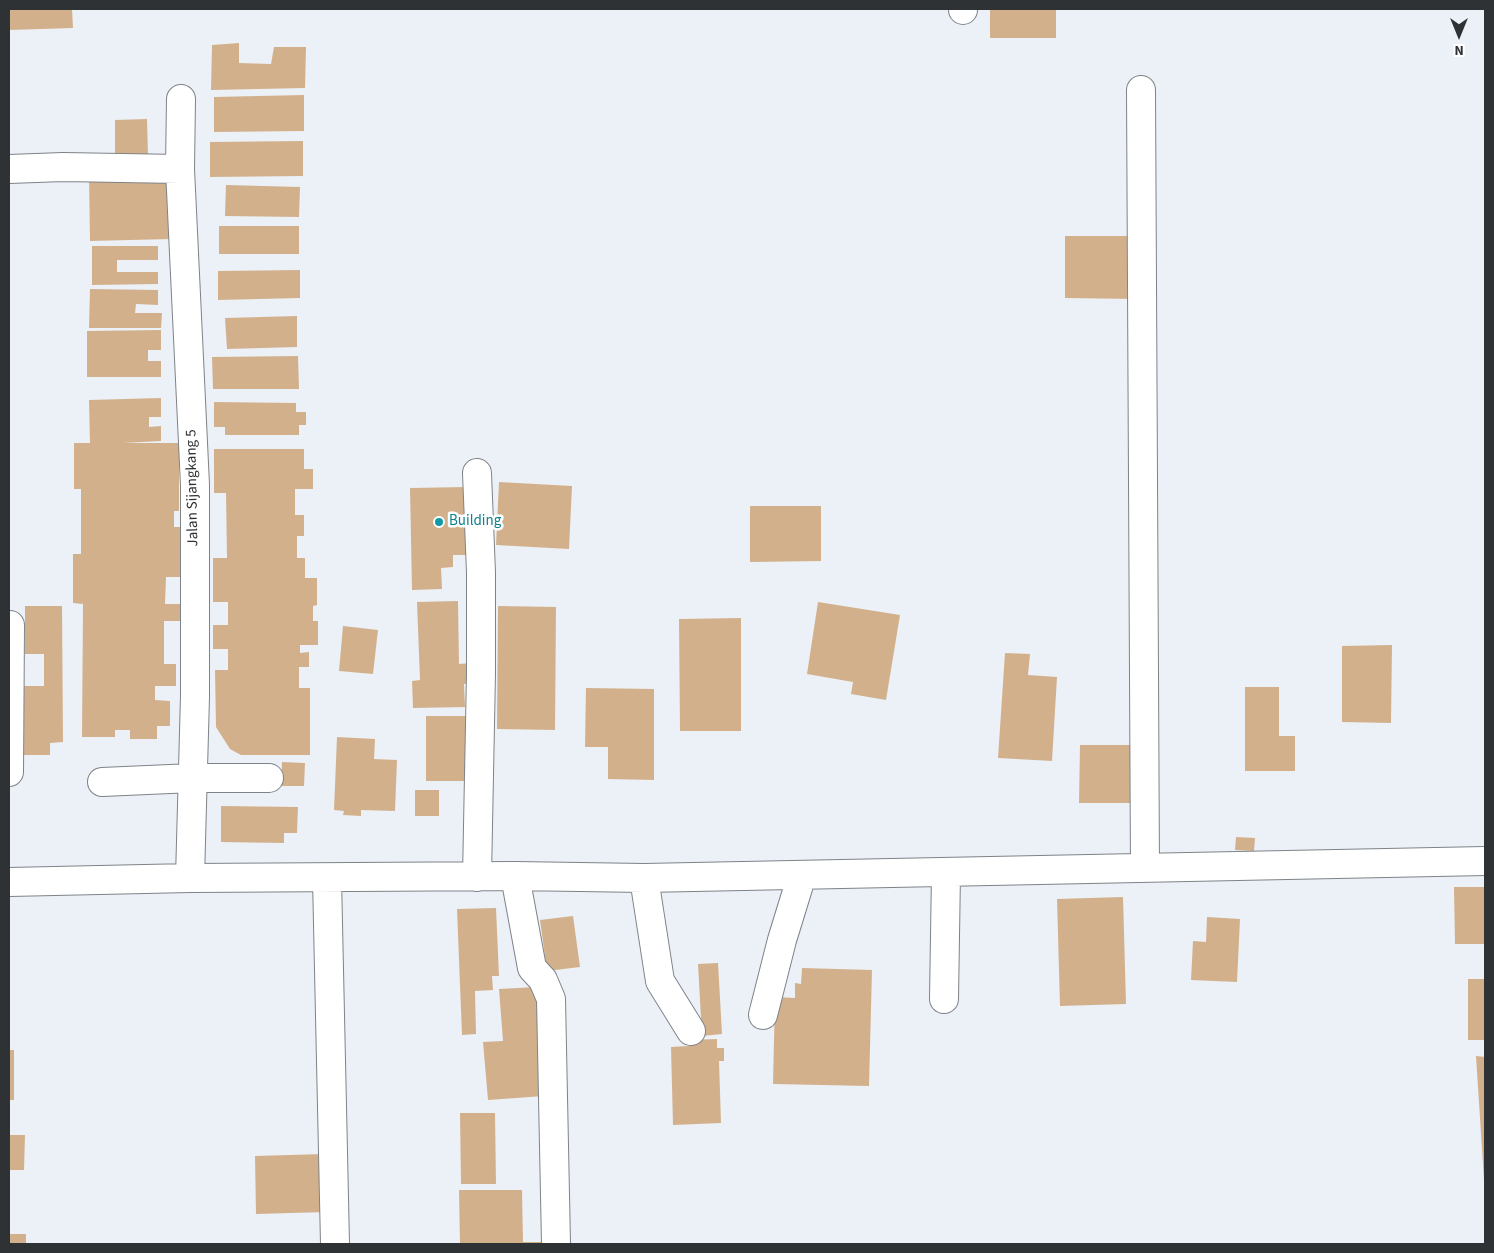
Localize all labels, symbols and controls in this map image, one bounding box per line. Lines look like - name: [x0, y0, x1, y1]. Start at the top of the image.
- north arrow: [1434, 10, 1484, 60]
- text: N: [1454, 40, 1464, 60]
- street label: Jalan Sijangkang 5: [183, 429, 203, 547]
- place label: Building: [449, 513, 501, 531]
- marker: Building: [433, 516, 445, 528]

